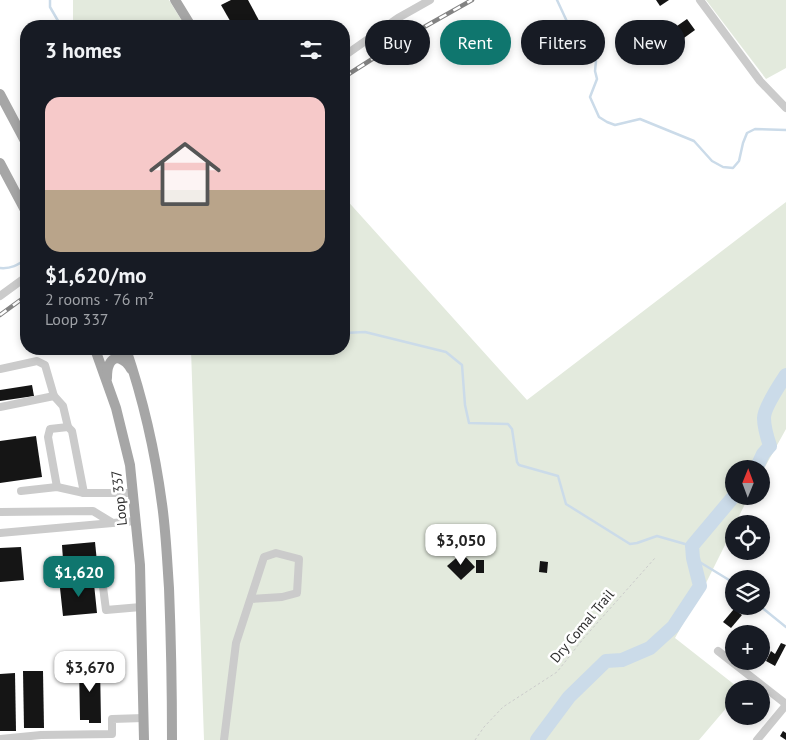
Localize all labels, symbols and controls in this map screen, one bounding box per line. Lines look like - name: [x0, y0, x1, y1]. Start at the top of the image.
- chip: Buy: [365, 20, 430, 65]
- chip: Rent: [440, 20, 511, 65]
- chip: Filters: [521, 20, 605, 65]
- chip: New: [615, 20, 685, 65]
- icon: filters: [297, 36, 325, 64]
- text: 3 homes: [45, 37, 121, 64]
- icon: home: [140, 129, 230, 219]
- text: $1,620/mo: [45, 262, 147, 289]
- text: 2 rooms · 76 m²: [45, 289, 154, 309]
- text: Loop 337: [45, 309, 109, 329]
- north arrow: [725, 460, 770, 505]
- map controls: [725, 460, 770, 725]
- street label: Loop 337: [107, 469, 131, 527]
- button: locate: [725, 515, 770, 560]
- pin: $3,050: [420, 524, 502, 566]
- text: $3,050: [436, 530, 486, 550]
- pin: $1,620: [38, 556, 120, 598]
- text: $1,620: [54, 562, 104, 582]
- button: layers: [725, 570, 770, 615]
- street label: Dry Comal Trail: [546, 586, 618, 666]
- button: +: [725, 625, 770, 670]
- pin: $3,670: [49, 650, 131, 693]
- text: $3,670: [65, 657, 115, 677]
- button: −: [725, 680, 770, 725]

